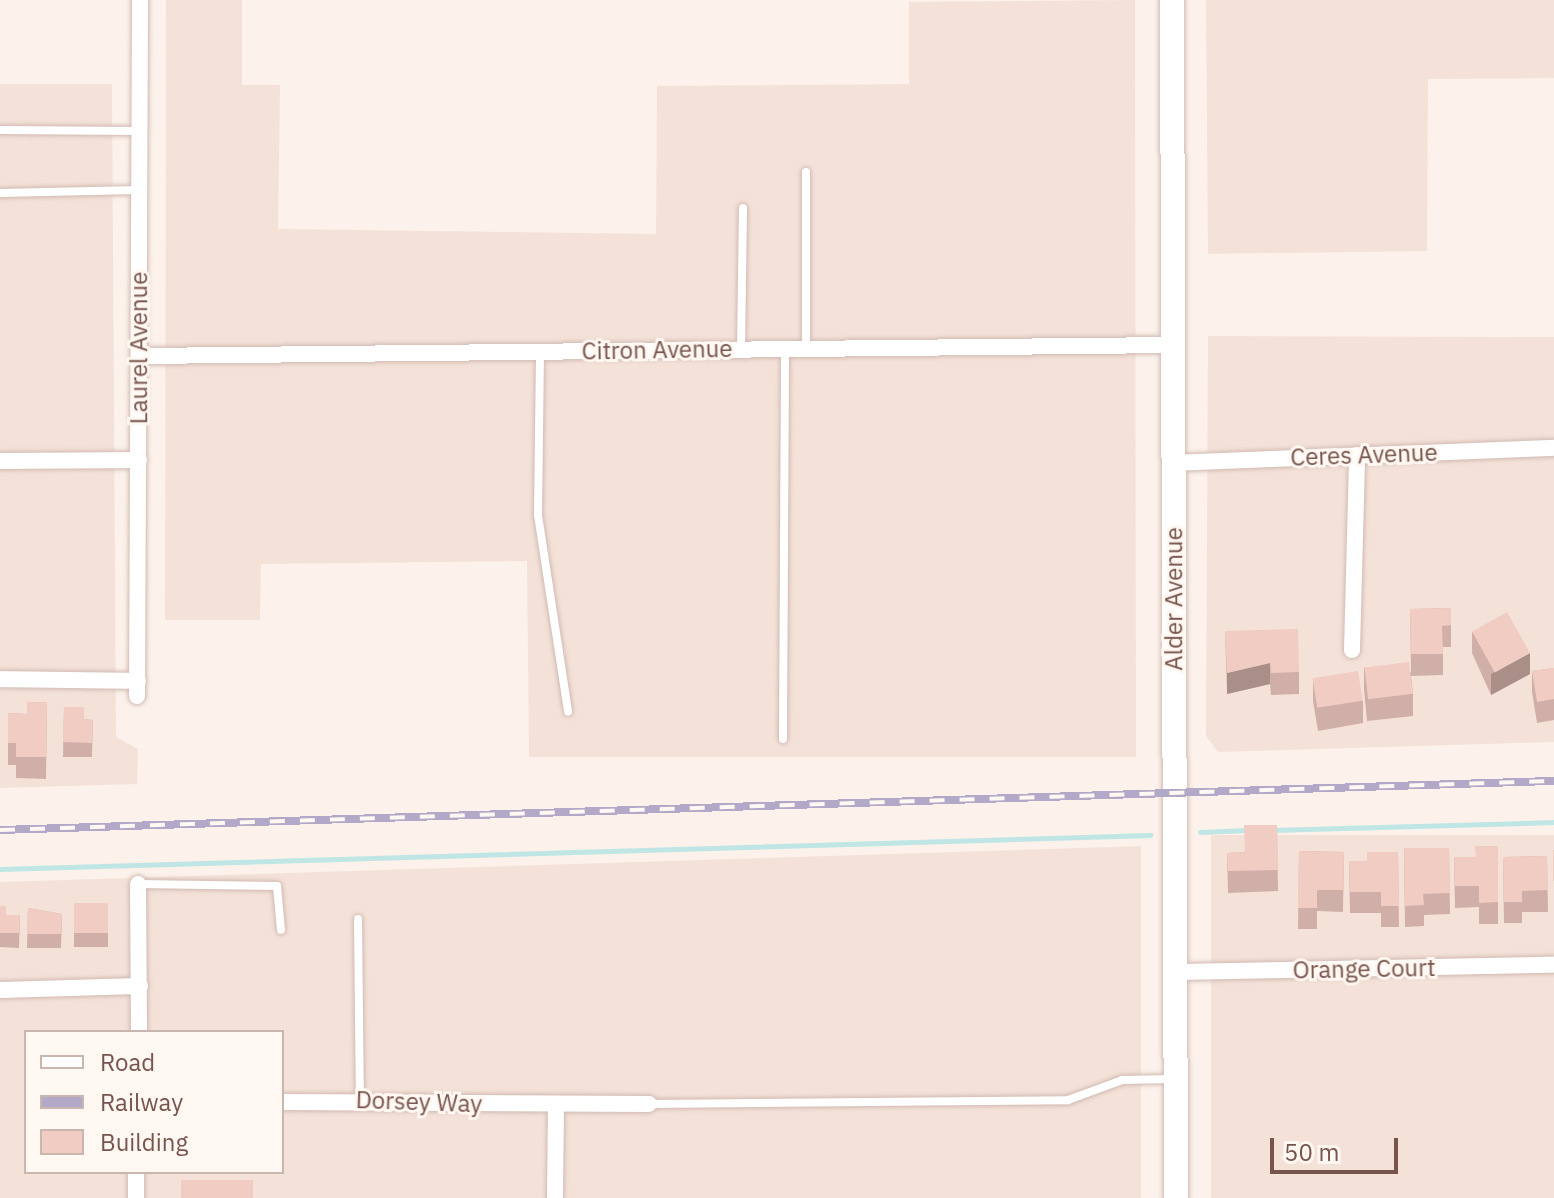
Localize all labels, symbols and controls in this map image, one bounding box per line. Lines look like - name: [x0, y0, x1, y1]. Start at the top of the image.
- street label: Laurel Avenue: [125, 272, 153, 424]
- street label: Citron Avenue: [581, 334, 733, 366]
- street label: Ceres Avenue: [1290, 438, 1438, 472]
- street label: Alder Avenue: [1160, 527, 1188, 671]
- street label: Orange Court: [1292, 953, 1436, 985]
- legend: [24, 1030, 284, 1174]
- text: Road: [100, 1046, 155, 1078]
- street label: Dorsey Way: [355, 1085, 483, 1119]
- text: Railway: [100, 1086, 183, 1118]
- scale bar: [1274, 1122, 1402, 1172]
- text: Building: [100, 1126, 188, 1158]
- text: 50 m: [1284, 1136, 1339, 1168]

